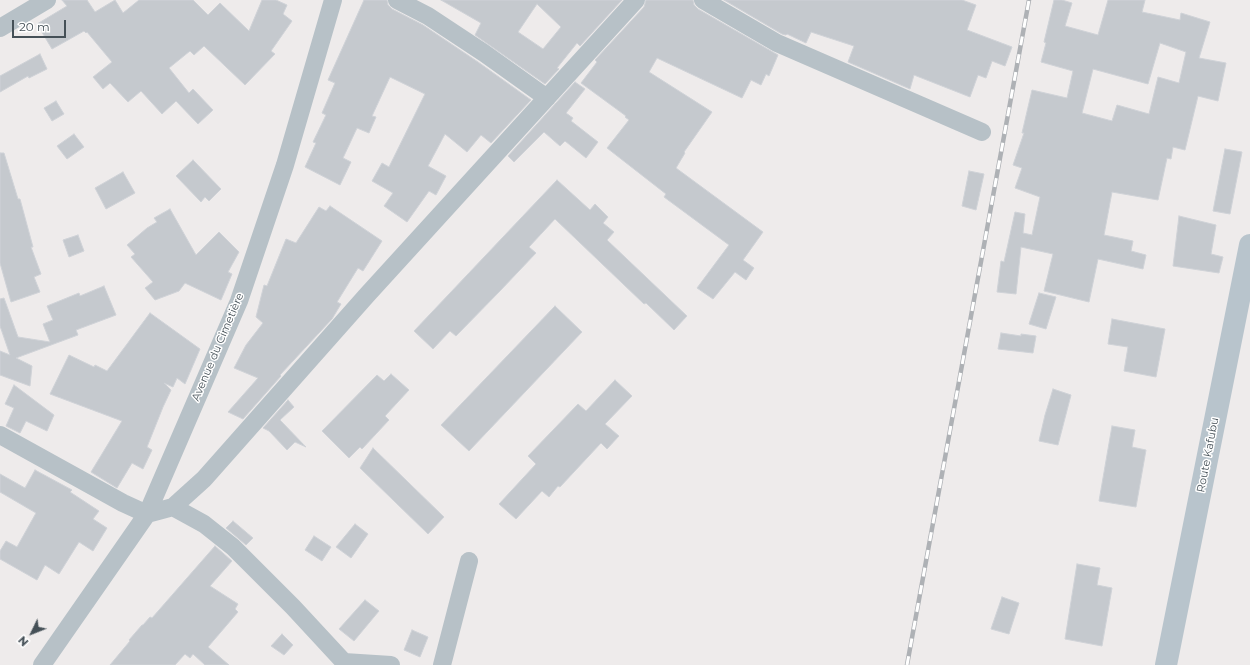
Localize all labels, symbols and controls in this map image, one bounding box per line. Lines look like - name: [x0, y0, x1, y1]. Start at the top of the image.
- scale bar: [14, 12, 68, 38]
- text: 20 m: [19, 19, 50, 34]
- street label: Avenue du Cimetière: [189, 291, 247, 403]
- street label: Route Kafubu: [1194, 416, 1222, 494]
- north arrow: [12, 613, 52, 653]
- text: N: [15, 633, 31, 649]

